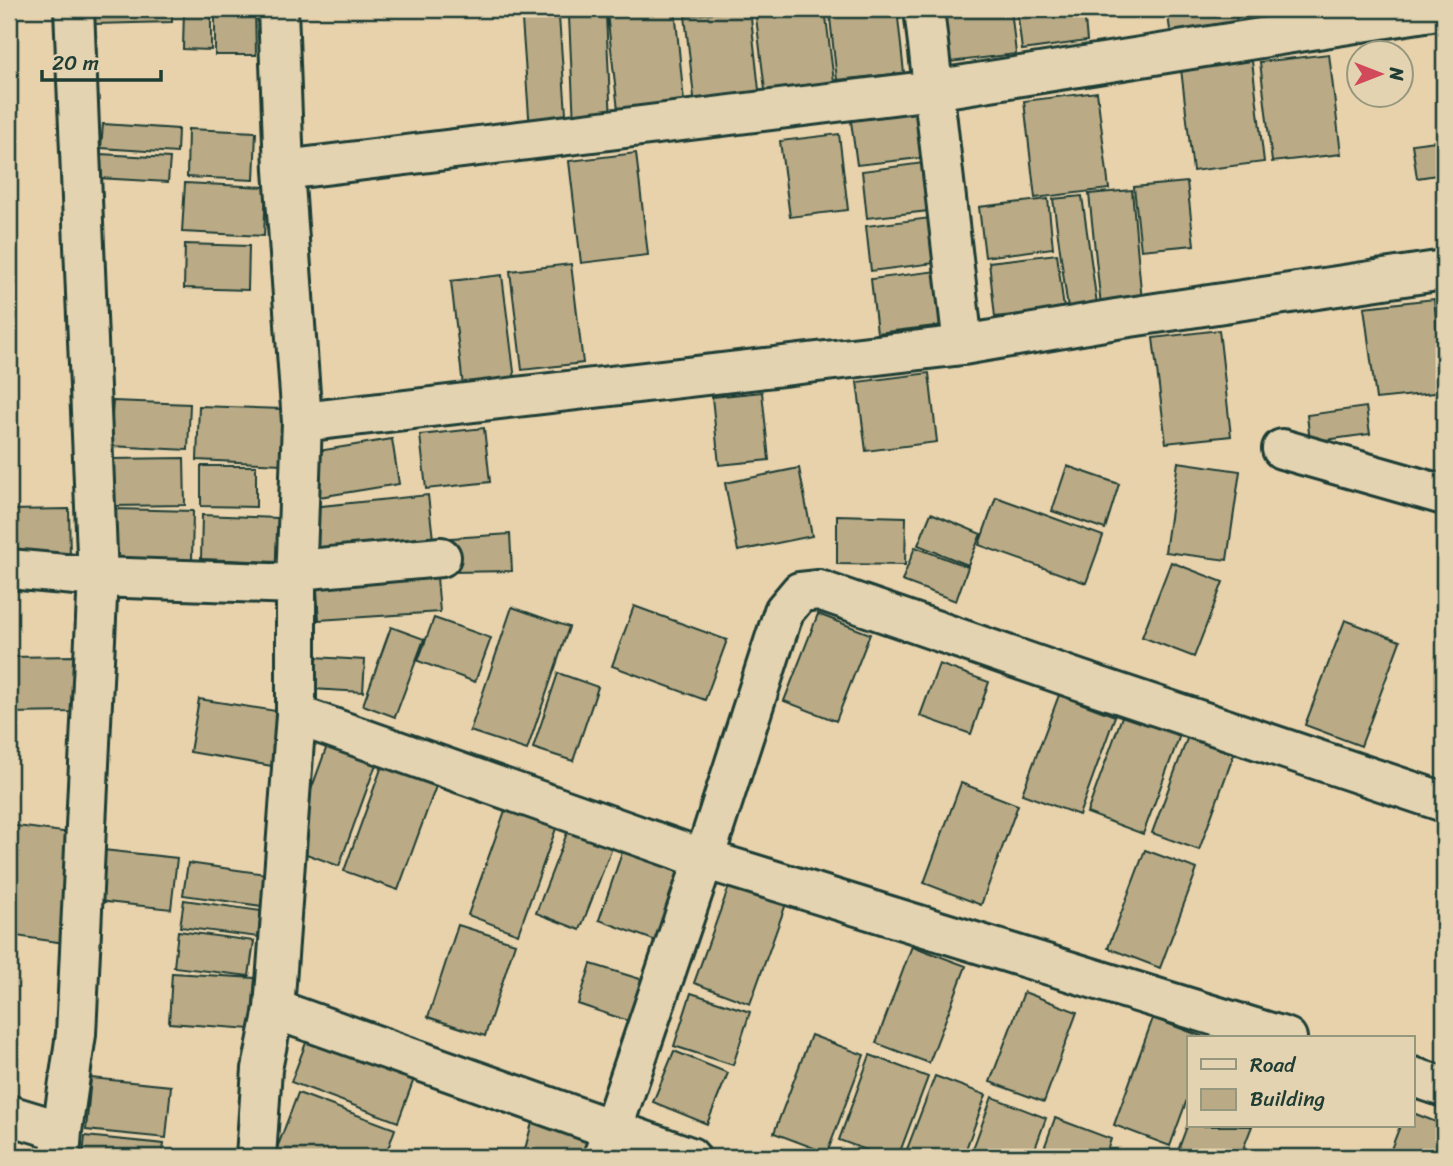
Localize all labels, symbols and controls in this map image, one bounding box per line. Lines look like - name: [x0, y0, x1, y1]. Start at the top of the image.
- scale bar: [42, 38, 161, 82]
- north arrow: [1344, 38, 1414, 108]
- text: 20 m: [52, 44, 99, 82]
- text: N: [1380, 66, 1413, 81]
- legend: [1187, 1036, 1414, 1128]
- text: Road: [1250, 1046, 1297, 1084]
- text: Building: [1250, 1080, 1326, 1118]

